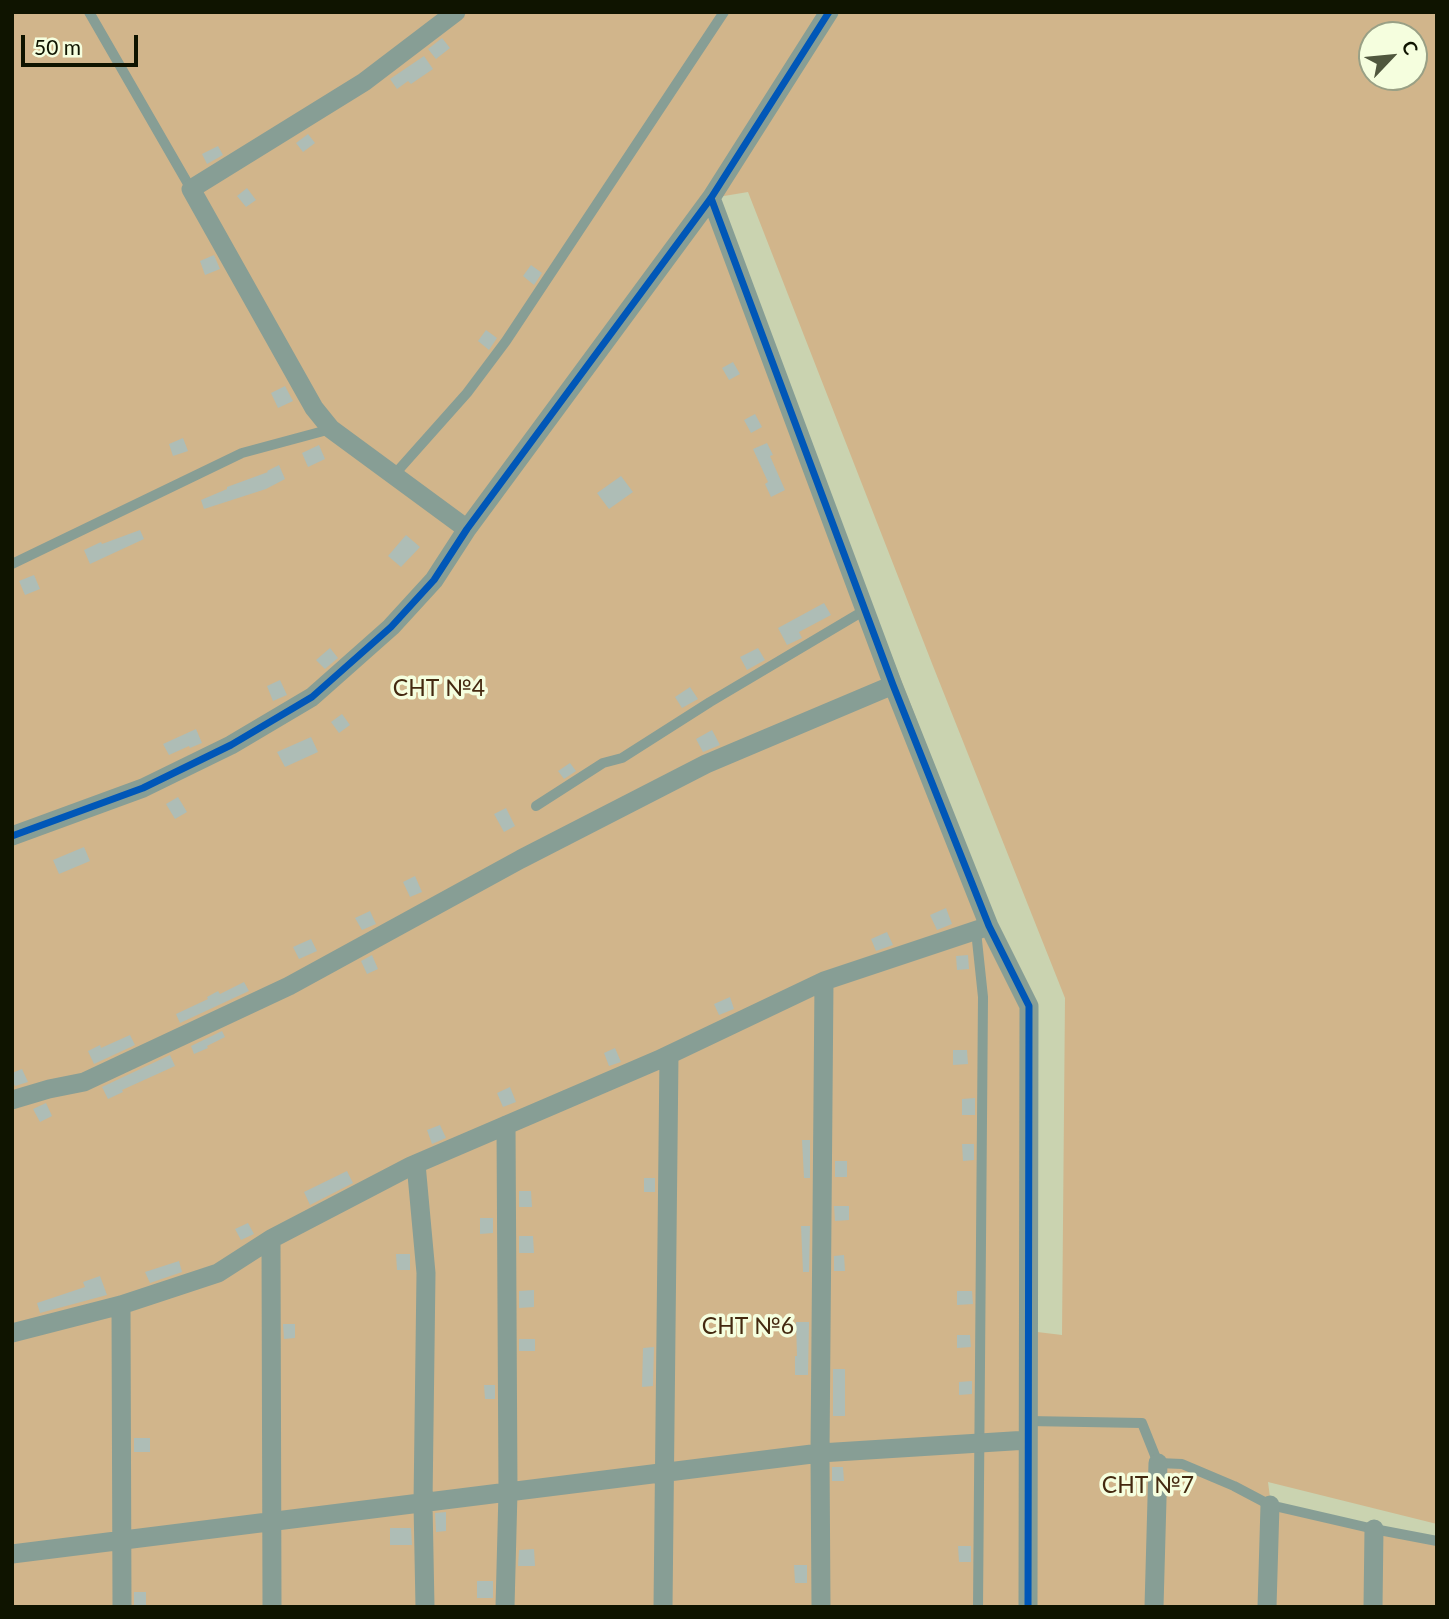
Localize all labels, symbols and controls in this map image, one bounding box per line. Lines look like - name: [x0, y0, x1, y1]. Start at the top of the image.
- scale bar: [24, 21, 142, 65]
- north arrow: [1358, 21, 1428, 91]
- text: 50 m: [34, 34, 81, 59]
- text: С: [1397, 37, 1424, 58]
- park label: СНТ №4: [393, 675, 485, 703]
- park label: СНТ №6: [702, 1313, 794, 1341]
- park label: СНТ №7: [1102, 1472, 1194, 1500]

